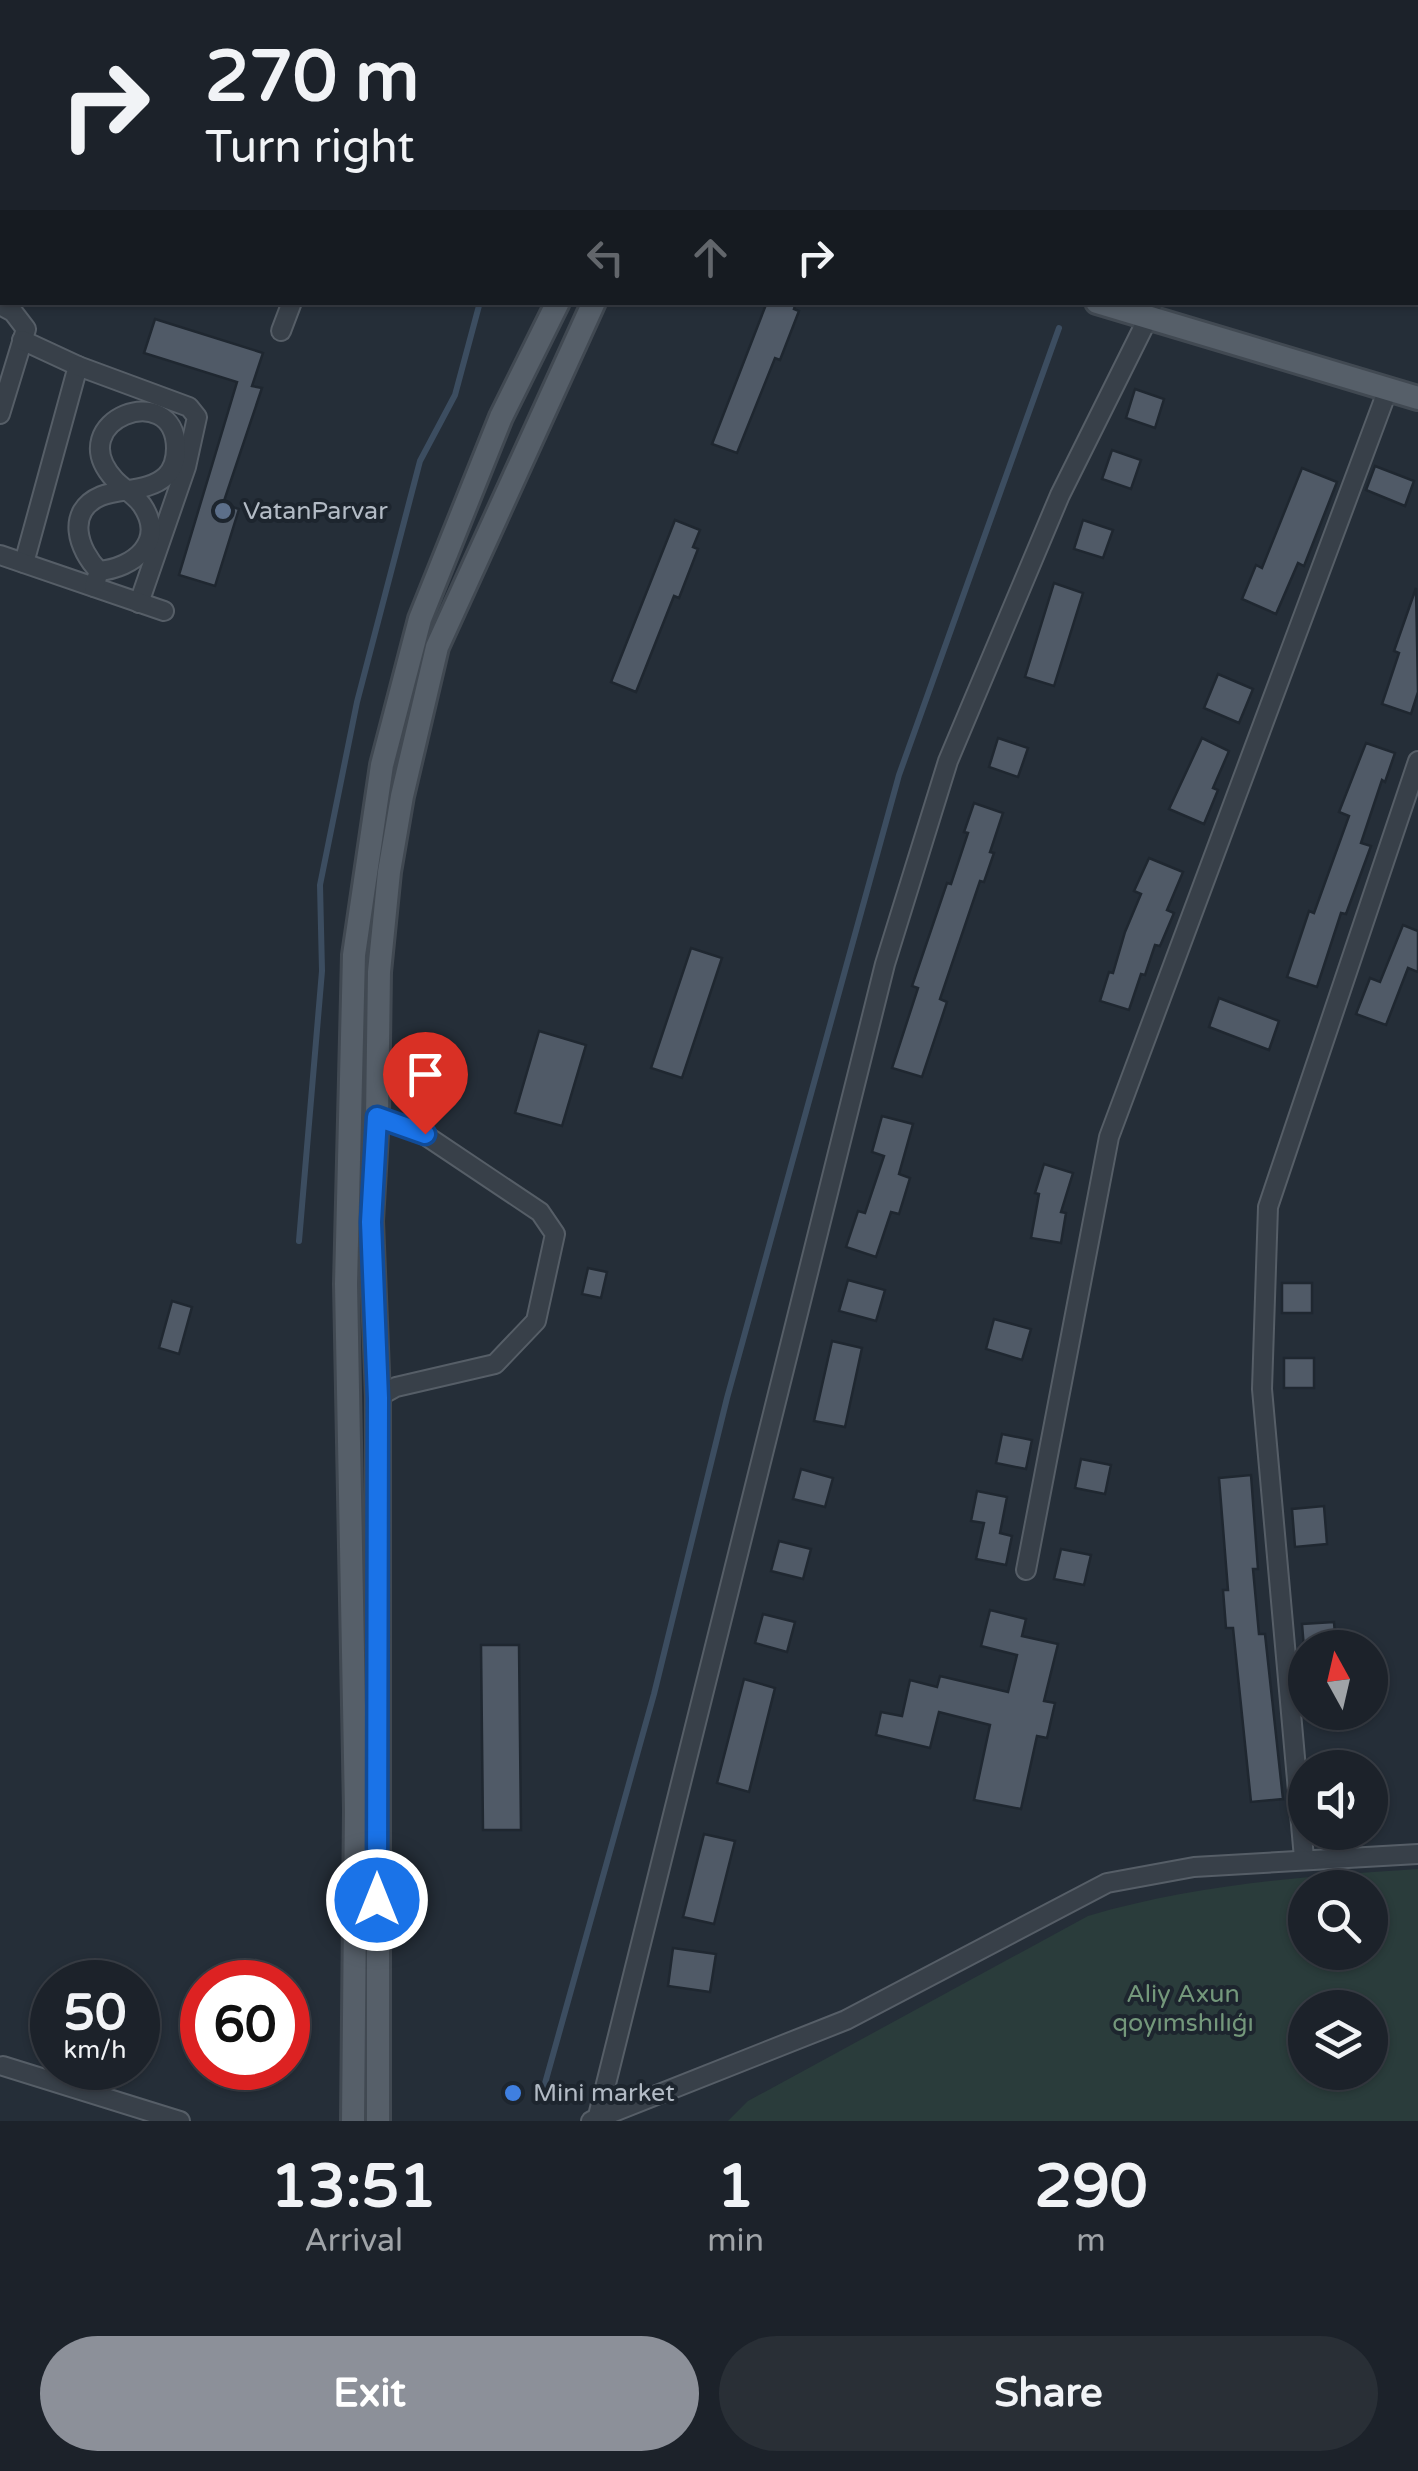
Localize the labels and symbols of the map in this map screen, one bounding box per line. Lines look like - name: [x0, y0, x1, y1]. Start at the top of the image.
- place label: VatanParvar: [243, 496, 388, 526]
- marker: VatanParvar: [212, 500, 234, 522]
- pin: [383, 1032, 468, 1135]
- north arrow: [1288, 1630, 1388, 1730]
- position arrow: [325, 1848, 429, 1952]
- speed limit sign: 60: [180, 1960, 310, 2090]
- park label: Aliy Axun qoyımshılıǵı: [1112, 1979, 1254, 2038]
- place label: Mini market: [533, 2078, 675, 2108]
- marker: Mini market: [502, 2082, 524, 2104]

